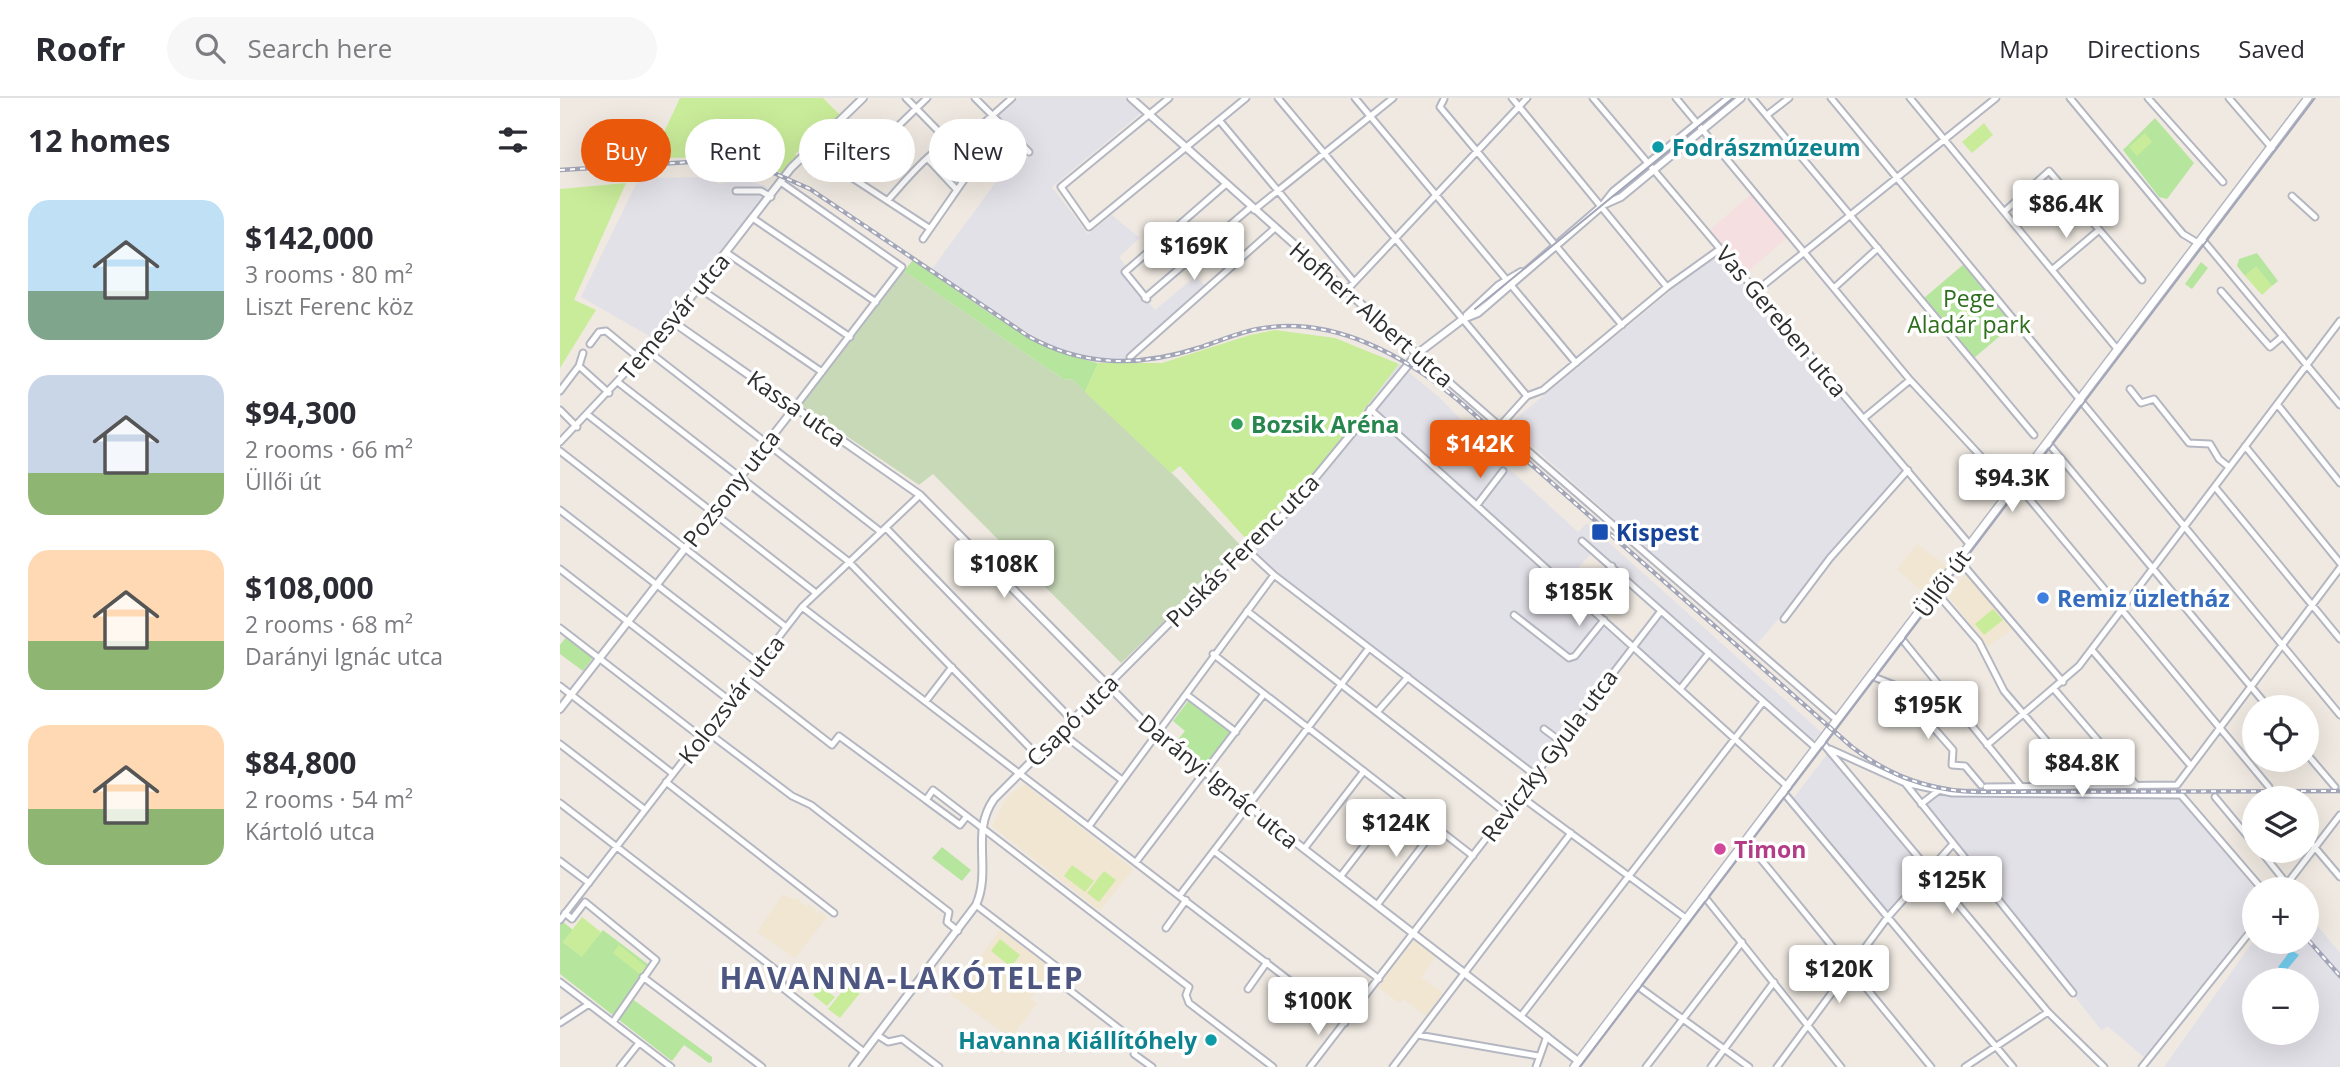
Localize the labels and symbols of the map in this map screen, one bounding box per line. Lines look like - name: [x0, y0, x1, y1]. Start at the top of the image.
- place label: Fodrászmúzeum: [1672, 131, 1861, 163]
- marker: Fodrászmúzeum: [1650, 139, 1666, 155]
- pin: $86.4K: [2009, 180, 2123, 240]
- pin: $169K: [1145, 222, 1243, 282]
- street label: Hofherr Albert utca: [1283, 234, 1461, 394]
- street label: Vas Gereben utca: [1709, 238, 1855, 404]
- street label: Temesvár utca: [611, 246, 737, 386]
- park label: Pege Aladár park: [1907, 282, 2031, 340]
- street label: Kassa utca: [741, 362, 853, 454]
- place label: Bozsik Aréna: [1251, 408, 1400, 440]
- marker: Bozsik Aréna: [1229, 416, 1245, 432]
- pin: $142K: [1431, 420, 1529, 480]
- street label: Pozsony utca: [675, 423, 787, 553]
- pin: $94.3K: [1955, 454, 2069, 514]
- street label: Puskás Ferenc utca: [1158, 466, 1326, 634]
- place label: Kispest: [1616, 516, 1699, 548]
- marker: Kispest: [1590, 522, 1610, 542]
- pin: $108K: [955, 540, 1053, 600]
- street label: Üllői út: [1907, 543, 1977, 623]
- pin: $185K: [1530, 568, 1628, 628]
- place label: Remiz üzletház: [2057, 582, 2230, 614]
- marker: Remiz üzletház: [2035, 590, 2051, 606]
- street label: Kolozsvár utca: [671, 628, 791, 770]
- street label: Reviczky Gyula utca: [1473, 662, 1625, 848]
- street label: Csapó utca: [1019, 667, 1125, 773]
- pin: $195K: [1879, 682, 1977, 741]
- street label: Darányi Ignác utca: [1132, 706, 1306, 856]
- pin: $84.8K: [2025, 740, 2139, 799]
- pin: $124K: [1347, 800, 1445, 859]
- place label: Timon: [1734, 833, 1806, 865]
- marker: Timon: [1712, 841, 1728, 857]
- pin: $125K: [1903, 856, 2001, 916]
- pin: $120K: [1790, 946, 1888, 1005]
- district label: HAVANNA-LAKÓTELEP: [719, 957, 1085, 998]
- pin: $100K: [1269, 978, 1367, 1037]
- place label: Havanna Kiállítóhely: [958, 1024, 1198, 1056]
- marker: Havanna Kiállítóhely: [1203, 1032, 1219, 1048]

